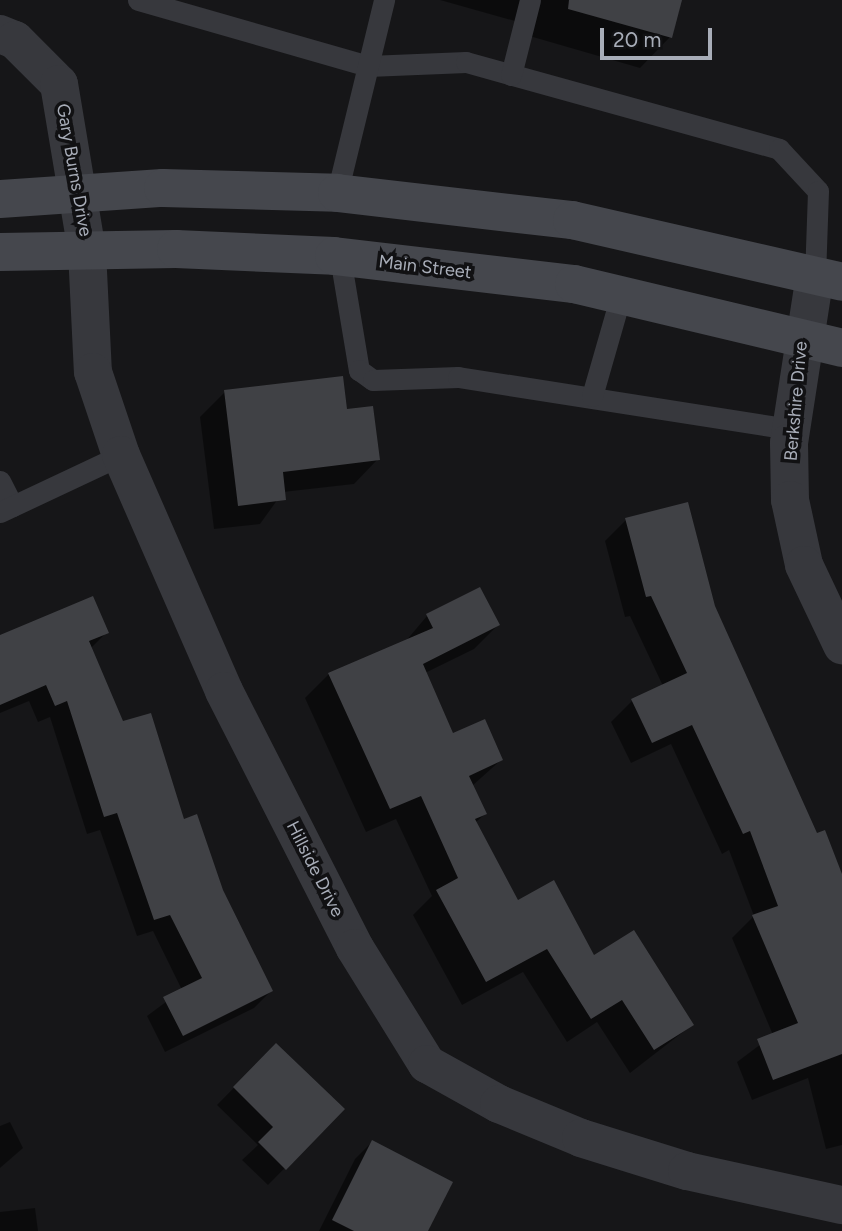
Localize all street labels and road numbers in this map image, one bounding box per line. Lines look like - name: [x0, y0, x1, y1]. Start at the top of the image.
- street label: Gary Burns Drive: [52, 102, 96, 238]
- street label: Main Street: [377, 251, 473, 283]
- street label: Berkshire Drive: [780, 340, 812, 462]
- street label: Hillside Drive: [282, 817, 348, 921]

